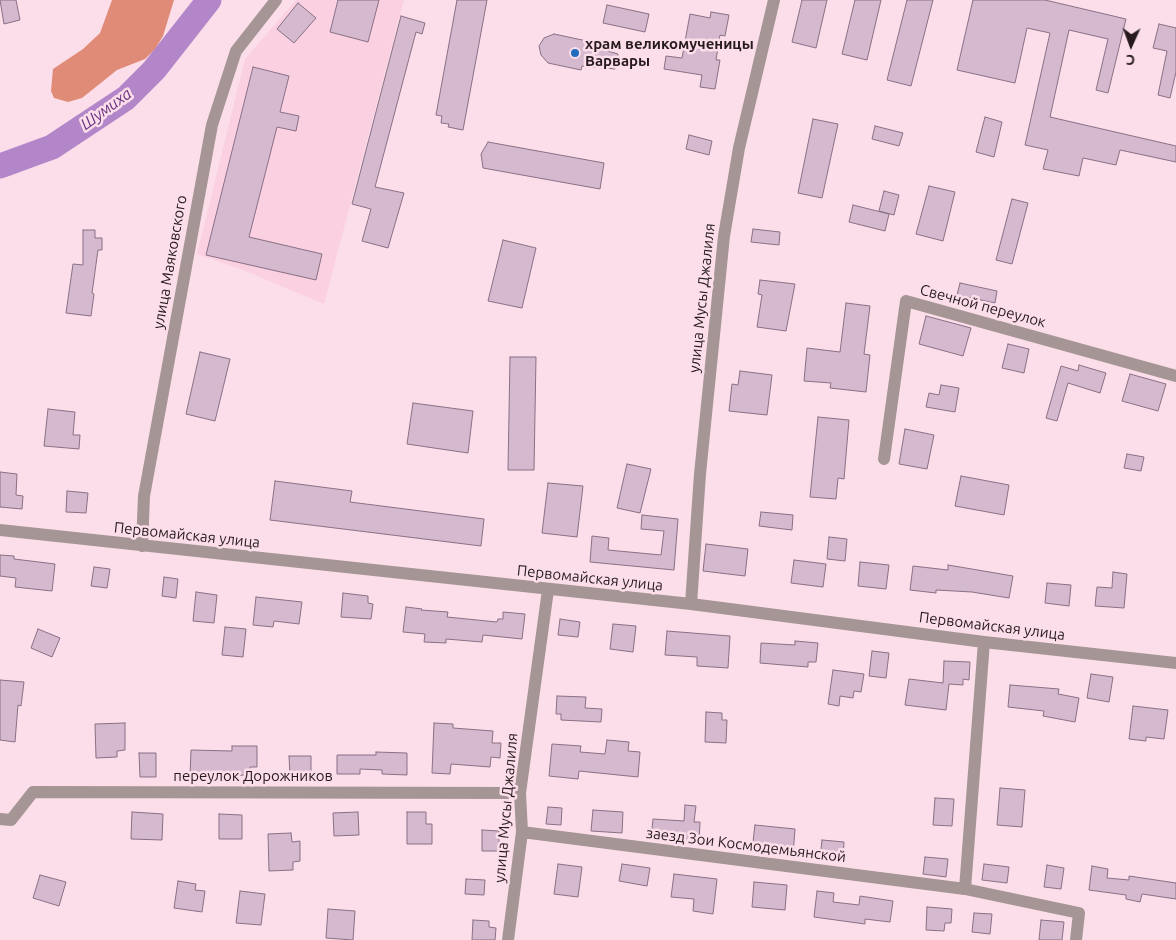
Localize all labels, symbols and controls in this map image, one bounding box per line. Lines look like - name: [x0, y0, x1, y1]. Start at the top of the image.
- north arrow: [1106, 20, 1156, 70]
- place label: храм великомученицы Варвары: [585, 35, 754, 70]
- marker: храм великомученицы Варвары: [569, 47, 581, 59]
- text: С: [1126, 52, 1135, 68]
- water label: Шумиха: [77, 84, 135, 134]
- street label: улица Маяковского: [149, 194, 191, 330]
- street label: улица Мусы Джалиля: [685, 222, 719, 374]
- street label: Свечной переулок: [918, 281, 1048, 331]
- street label: Первомайская улица: [113, 518, 261, 552]
- street label: Первомайская улица: [516, 561, 664, 595]
- street label: Первомайская улица: [918, 608, 1066, 644]
- street label: улица Мусы Джалиля: [490, 732, 522, 884]
- street label: переулок Дорожников: [173, 767, 333, 785]
- street label: заезд Зои Космодемьянской: [645, 824, 847, 866]

